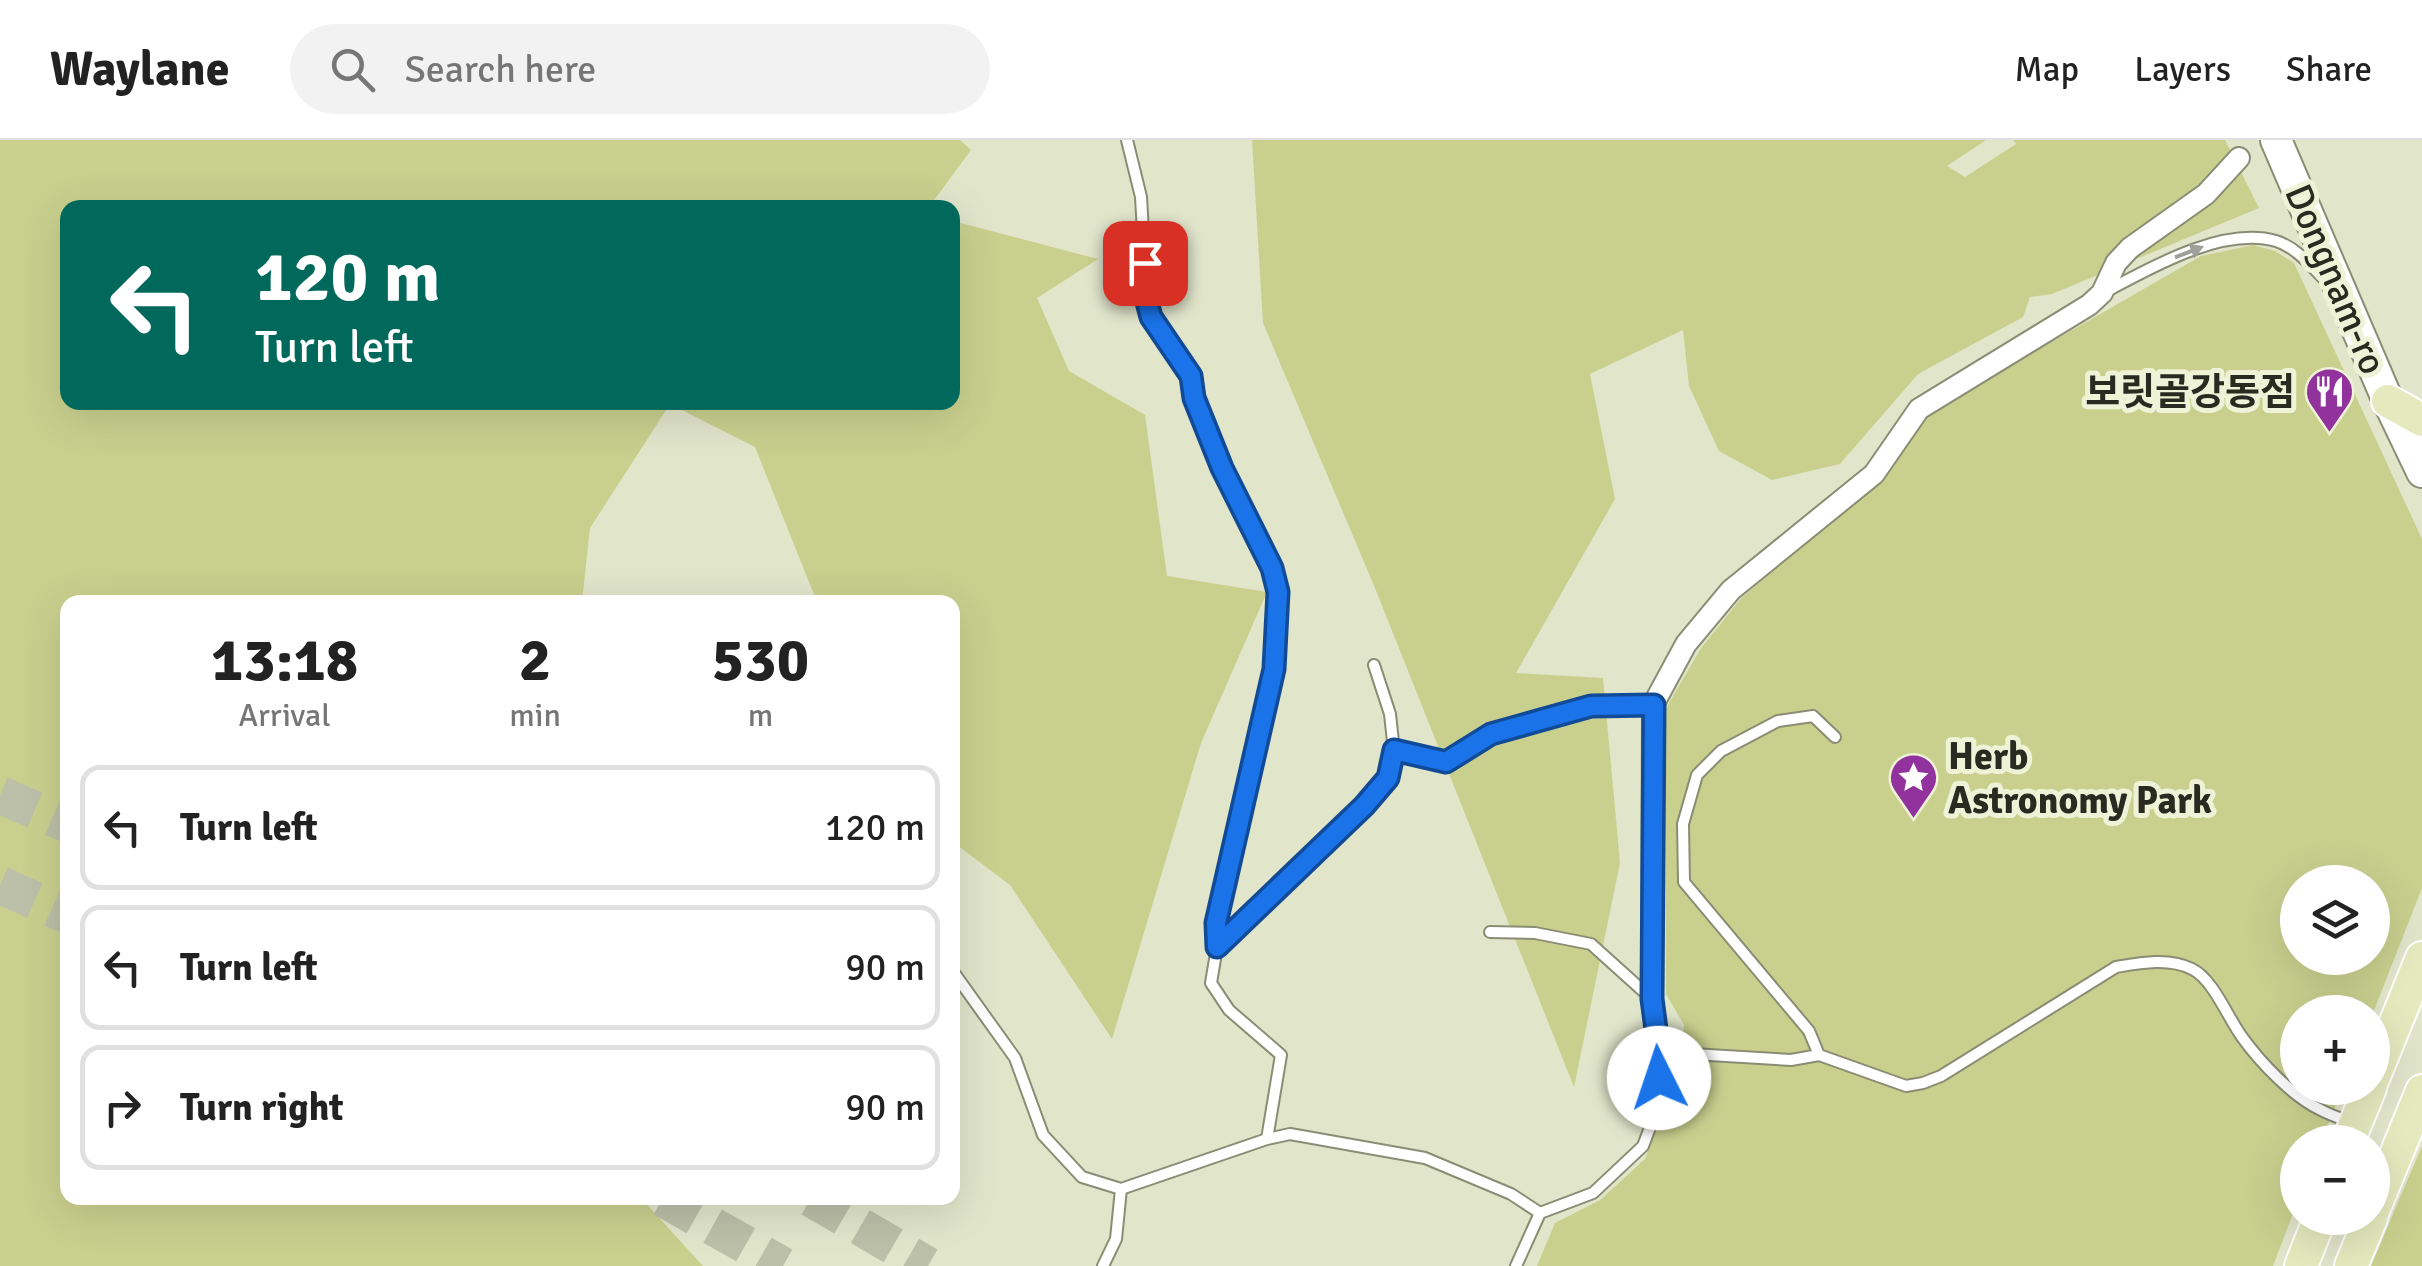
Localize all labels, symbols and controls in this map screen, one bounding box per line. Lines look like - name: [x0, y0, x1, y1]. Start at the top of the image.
- search box: [290, 24, 990, 114]
- text: Waylane: [50, 40, 230, 99]
- icon: search: [325, 42, 380, 97]
- text: Search here: [405, 46, 596, 93]
- text: Map: [2015, 48, 2079, 91]
- text: Layers: [2134, 48, 2231, 91]
- text: Share: [2286, 48, 2372, 91]
- street label: Dongnam-ro: [2274, 177, 2397, 381]
- pin: [1103, 221, 1188, 306]
- text: 120 m: [255, 234, 440, 320]
- icon: arrive: [1118, 236, 1173, 291]
- icon: left: [90, 240, 220, 370]
- one-way arrow: [2175, 243, 2205, 259]
- text: Turn left: [255, 320, 414, 375]
- restaurant icon: 보릿골강동점: [2304, 366, 2356, 434]
- place label: 보릿골강동점: [2085, 369, 2295, 416]
- text: 13:18: [211, 624, 358, 698]
- text: 2: [519, 624, 551, 698]
- text: 530: [712, 624, 809, 698]
- text: Arrival: [239, 696, 331, 735]
- text: min: [509, 696, 561, 735]
- text: m: [748, 696, 773, 735]
- place label: Herb Astronomy Park: [1948, 733, 2212, 824]
- place icon: Herb Astronomy Park: [1887, 752, 1939, 820]
- icon: left: [95, 800, 150, 855]
- text: Turn left: [180, 804, 318, 851]
- text: 120 m: [825, 804, 925, 851]
- map controls: [2280, 865, 2390, 1235]
- button: layers: [2280, 865, 2390, 975]
- icon: left: [95, 940, 150, 995]
- text: Turn left: [180, 944, 318, 991]
- text: 90 m: [845, 944, 925, 991]
- button: +: [2280, 995, 2390, 1105]
- position arrow: [1607, 1026, 1711, 1130]
- icon: right: [95, 1080, 150, 1135]
- text: Turn right: [180, 1084, 344, 1131]
- text: 90 m: [845, 1084, 925, 1131]
- button: −: [2280, 1125, 2390, 1235]

